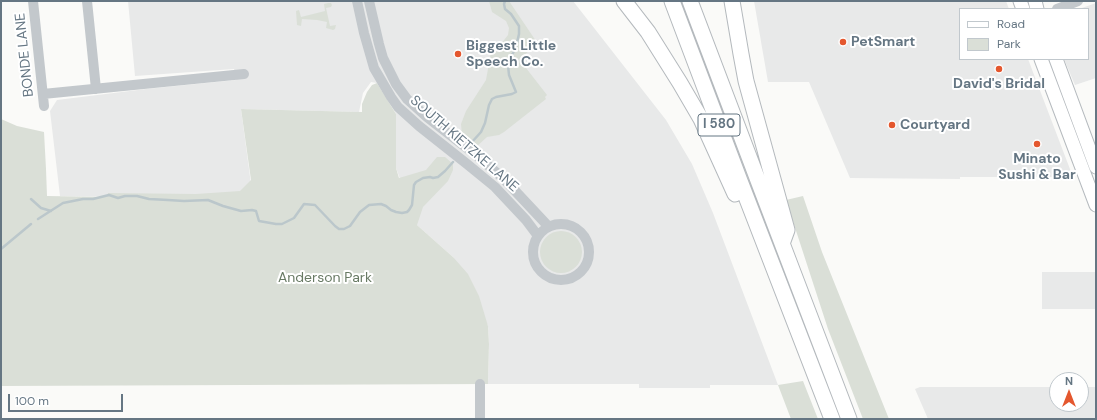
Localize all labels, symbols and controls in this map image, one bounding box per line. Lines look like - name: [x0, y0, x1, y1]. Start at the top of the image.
- legend: [959, 8, 1089, 60]
- street label: BONDE LANE: [12, 12, 38, 98]
- text: Road: [997, 16, 1025, 32]
- place label: PetSmart: [851, 34, 915, 50]
- text: Park: [997, 36, 1021, 52]
- marker: PetSmart: [838, 37, 848, 47]
- place label: Biggest Little Speech Co.: [466, 38, 556, 70]
- marker: Biggest Little Speech Co.: [453, 49, 463, 59]
- marker: David's Bridal: [994, 64, 1004, 74]
- place label: David's Bridal: [953, 76, 1045, 92]
- street label: SOUTH KIETZKE LANE: [406, 92, 522, 196]
- road number: I 580: [698, 114, 740, 136]
- place label: Courtyard: [900, 117, 970, 133]
- marker: Courtyard: [887, 120, 897, 130]
- marker: Minato Sushi & Bar: [1032, 139, 1042, 149]
- place label: Minato Sushi & Bar: [998, 151, 1076, 184]
- park label: Anderson Park: [278, 270, 372, 286]
- north arrow: [1049, 372, 1089, 412]
- text: N: [1065, 374, 1073, 388]
- scale bar: [10, 386, 125, 412]
- text: 100 m: [15, 393, 49, 409]

